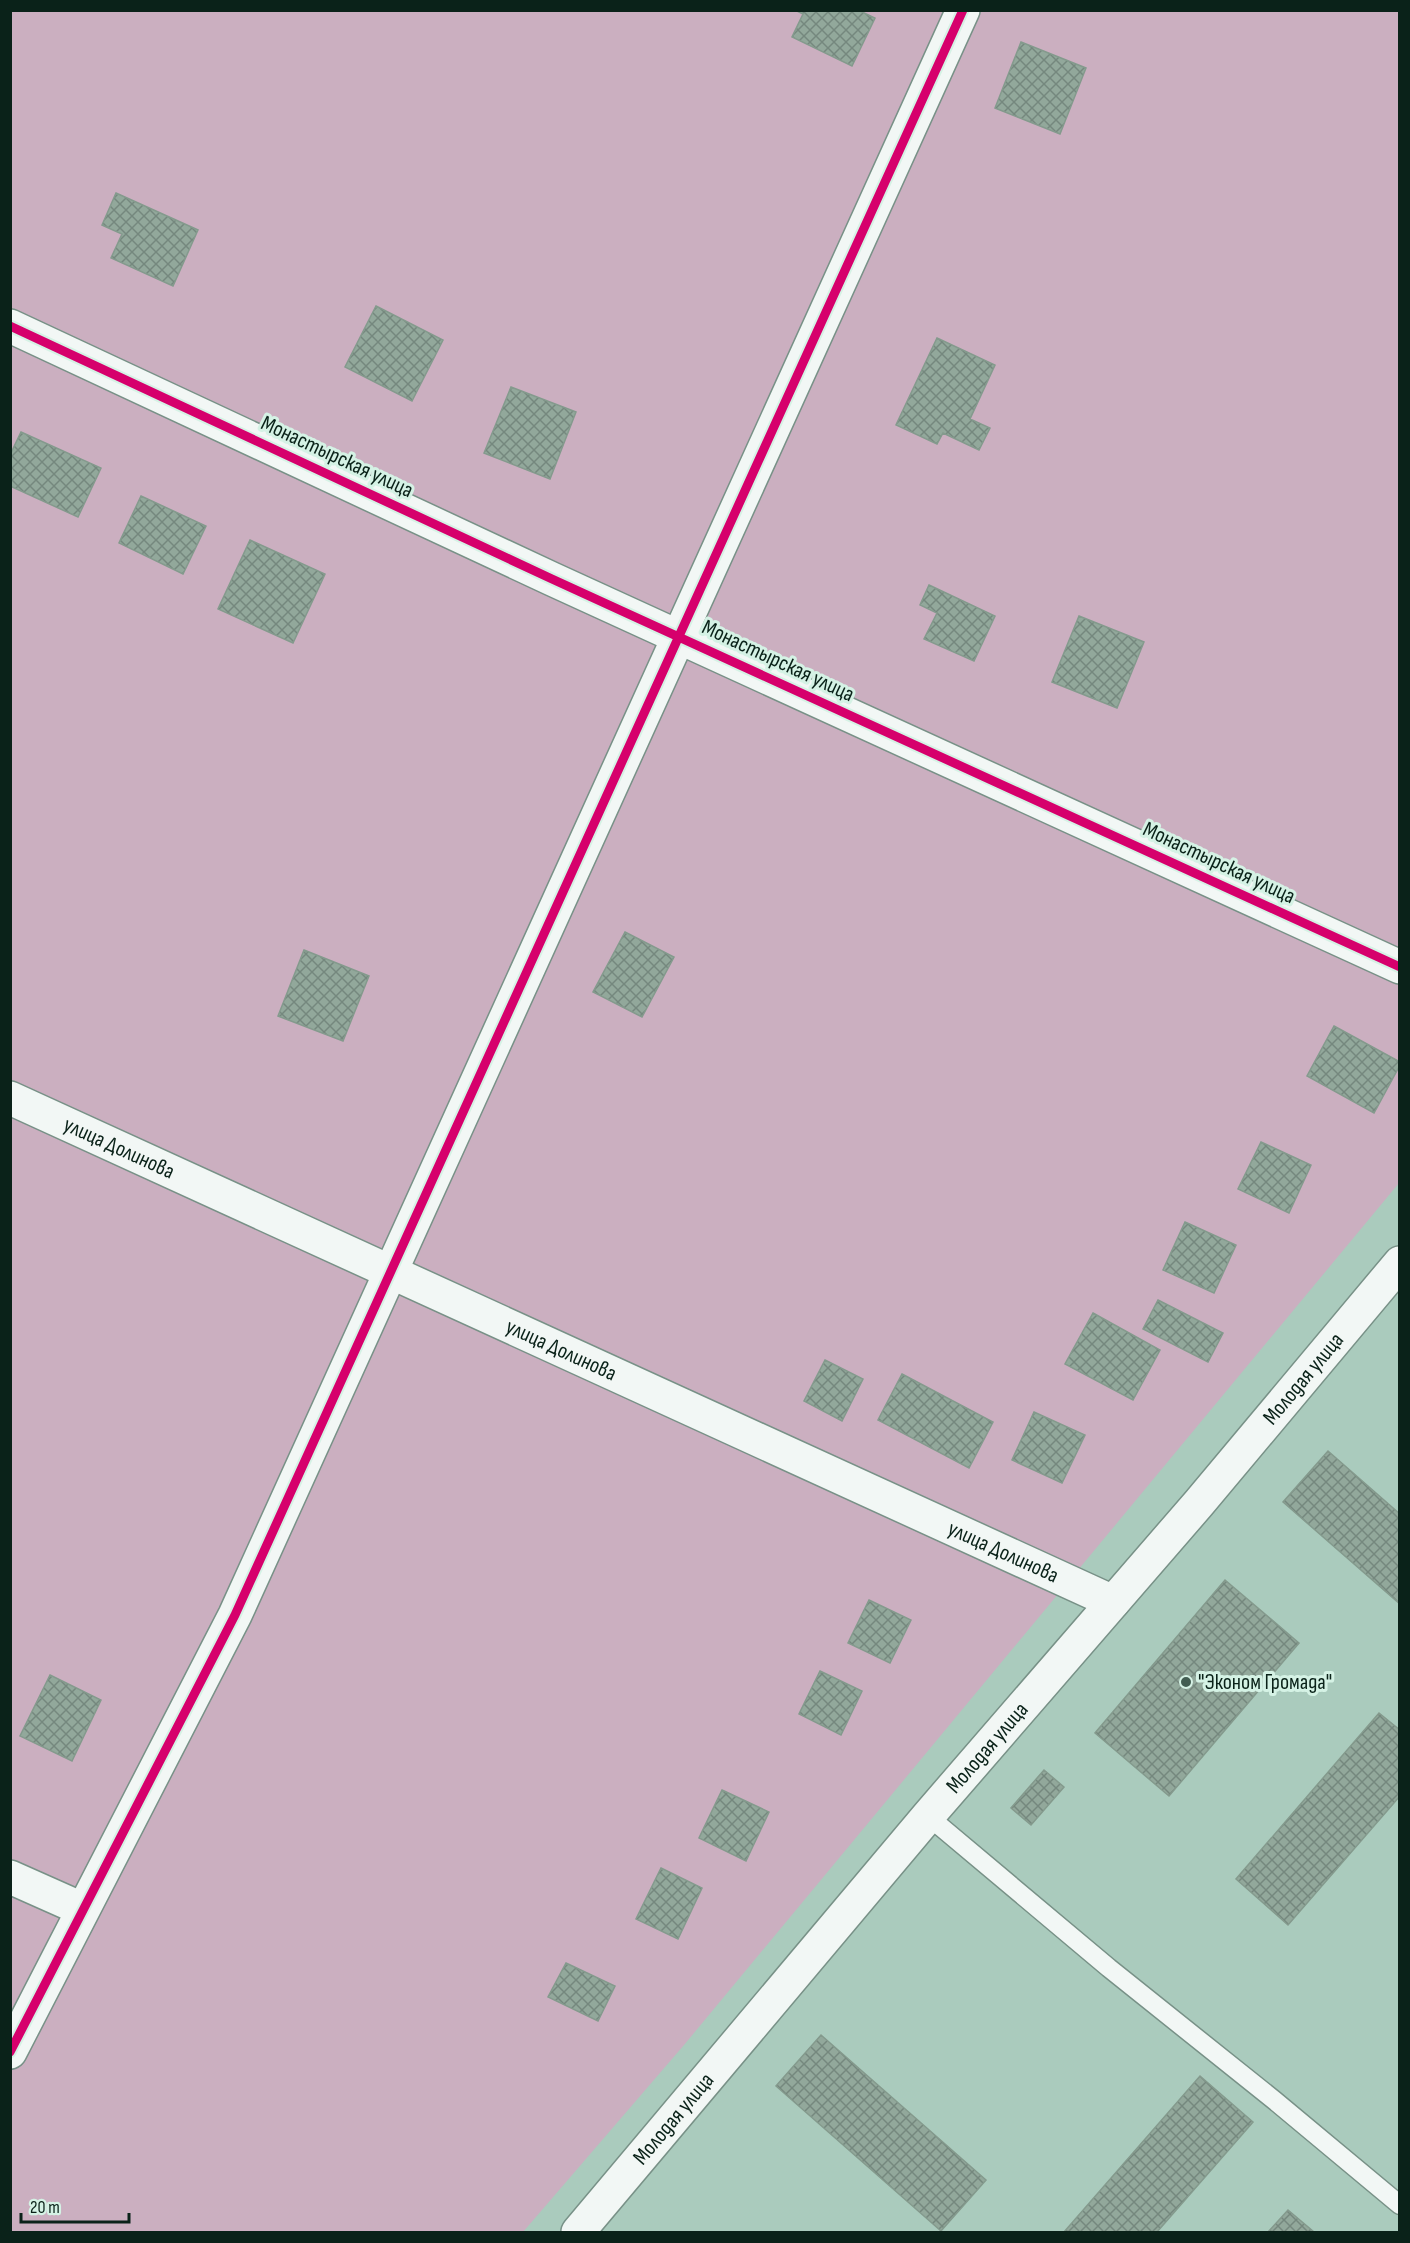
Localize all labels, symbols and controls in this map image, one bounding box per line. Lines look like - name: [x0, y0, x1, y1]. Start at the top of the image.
- street label: Монастырская улица: [257, 410, 417, 504]
- street label: Монастырская улица: [698, 614, 858, 708]
- street label: Монастырская улица: [1139, 816, 1299, 910]
- street label: улица Долинова: [59, 1111, 179, 1185]
- street label: улица Долинова: [501, 1313, 621, 1387]
- street label: Молодая улица: [1257, 1327, 1349, 1430]
- street label: улица Долинова: [943, 1515, 1063, 1589]
- place label: "Эконом Громада": [1198, 1669, 1332, 1696]
- marker: "Эконом Громада": [1179, 1675, 1193, 1689]
- street label: Молодая улица: [940, 1697, 1034, 1799]
- street label: Молодая улица: [627, 2067, 720, 2170]
- scale bar: [21, 2186, 129, 2224]
- text: 20 m: [30, 2197, 60, 2218]

